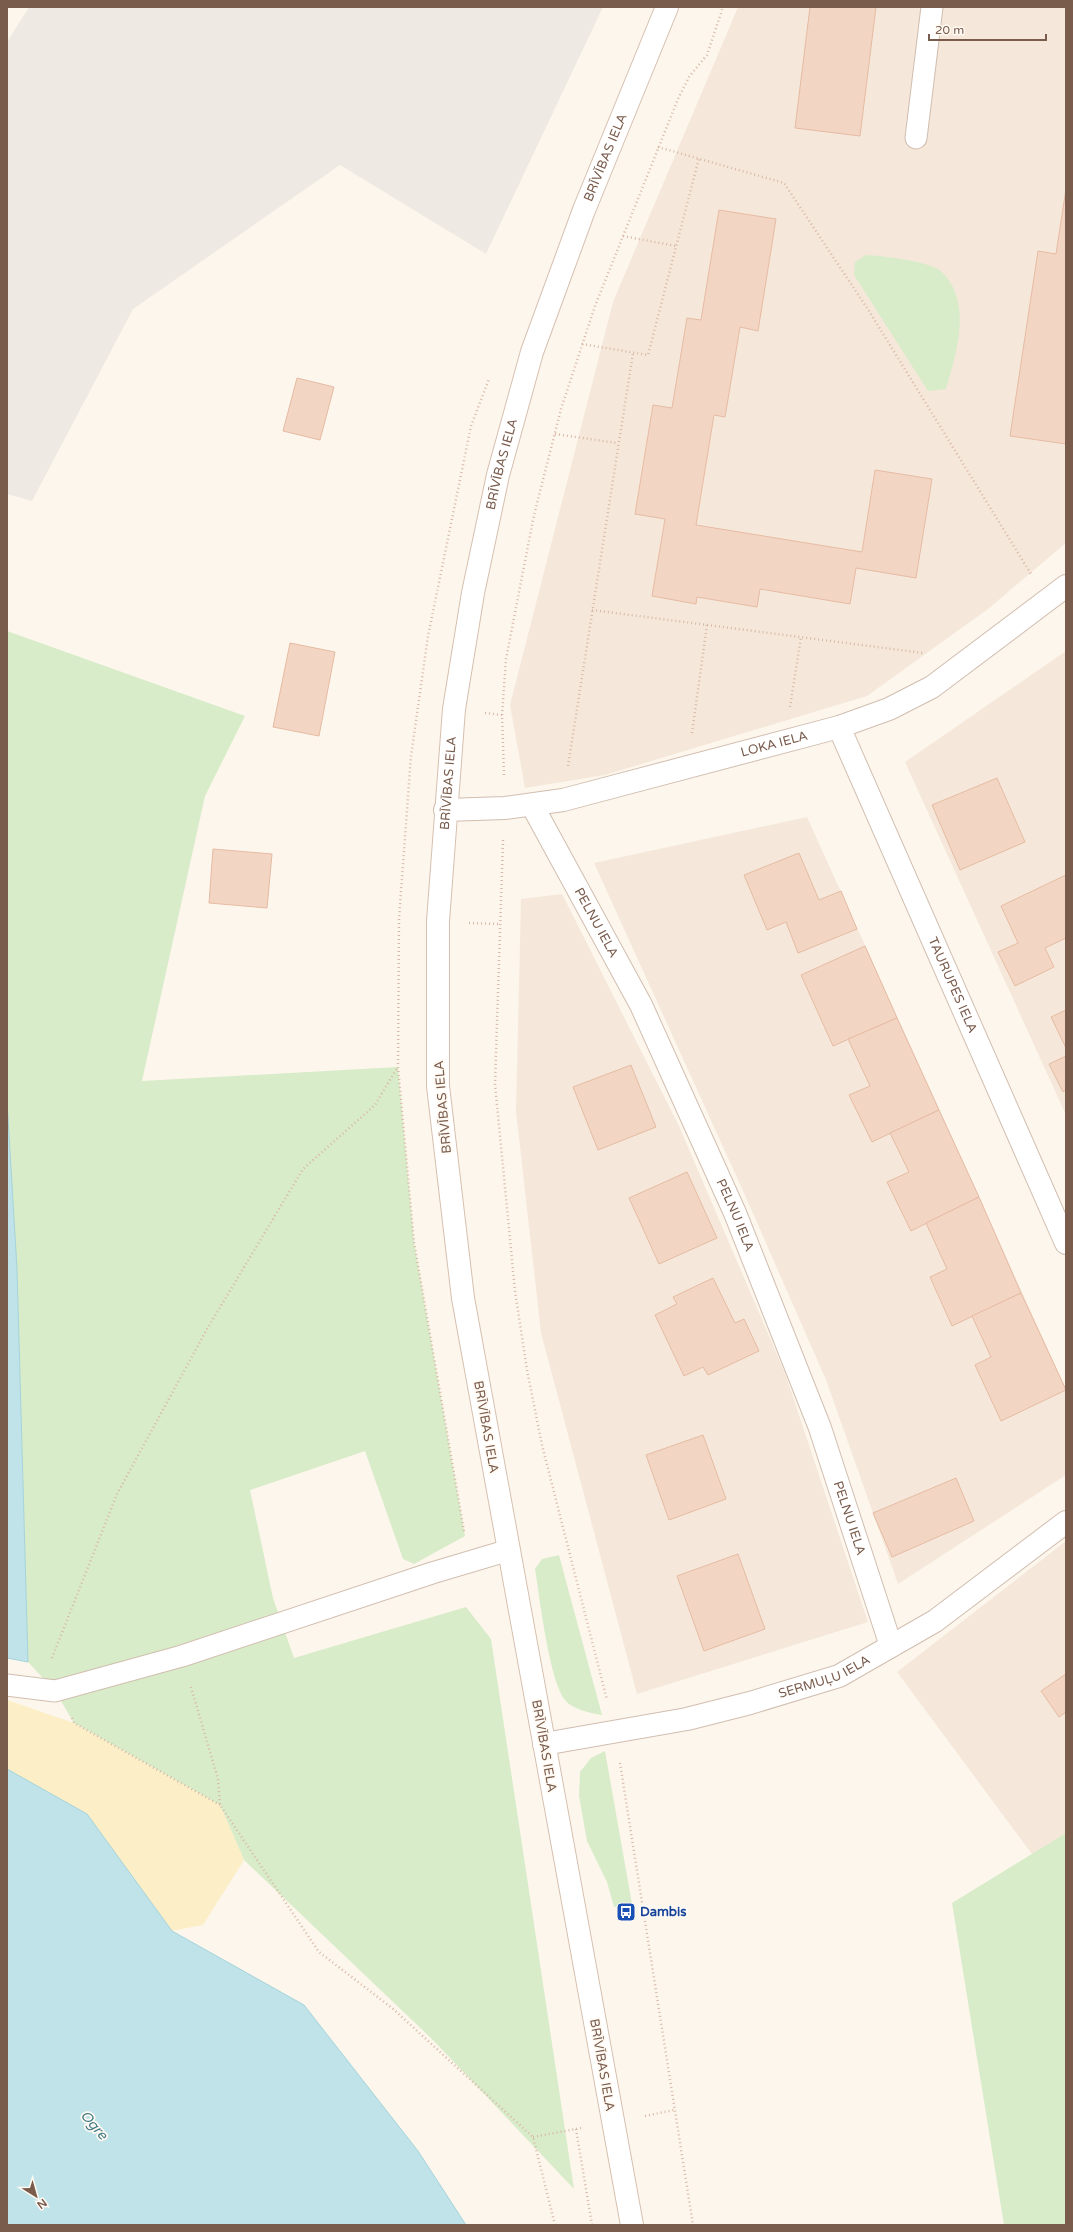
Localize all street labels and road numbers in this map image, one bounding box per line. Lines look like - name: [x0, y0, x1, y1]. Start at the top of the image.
- street label: BRĪVĪBAS IELA: [580, 111, 631, 204]
- street label: BRĪVĪBAS IELA: [483, 416, 521, 511]
- street label: LOKA IELA: [739, 728, 810, 761]
- street label: BRĪVĪBAS IELA: [437, 735, 460, 831]
- street label: PELNU IELA: [571, 885, 622, 961]
- street label: TAURUPES IELA: [925, 935, 981, 1036]
- street label: BRĪVĪBAS IELA: [431, 1059, 455, 1154]
- street label: PELNU IELA: [713, 1176, 757, 1254]
- street label: BRĪVĪBAS IELA: [470, 1379, 502, 1475]
- street label: PELNU IELA: [830, 1479, 869, 1558]
- street label: SERMUĻU IELA: [776, 1652, 873, 1702]
- street label: BRĪVĪBAS IELA: [528, 1698, 560, 1794]
- street label: BRĪVĪBAS IELA: [586, 2017, 618, 2113]

